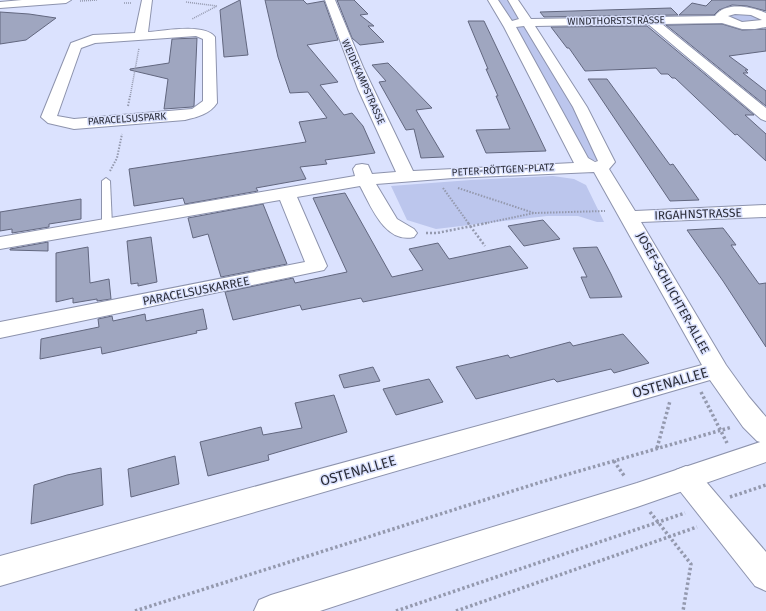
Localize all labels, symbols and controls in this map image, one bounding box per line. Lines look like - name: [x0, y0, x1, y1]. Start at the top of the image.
- street label: WINDTHORSTSTRASSE: [567, 14, 665, 28]
- street label: WEIDEKAMPSTRASSE: [339, 38, 387, 126]
- street label: PARACELSUSPARK: [87, 110, 167, 128]
- street label: PETER-RÖTTGEN-PLATZ: [451, 159, 555, 179]
- street label: IRGAHNSTRASSE: [654, 205, 742, 223]
- street label: JOSEF-SCHLICHTER-ALLEE: [634, 230, 712, 356]
- street label: PARACELSUSKARREE: [141, 274, 251, 308]
- street label: OSTENALLEE: [630, 364, 710, 402]
- street label: OSTENALLEE: [318, 452, 398, 490]

